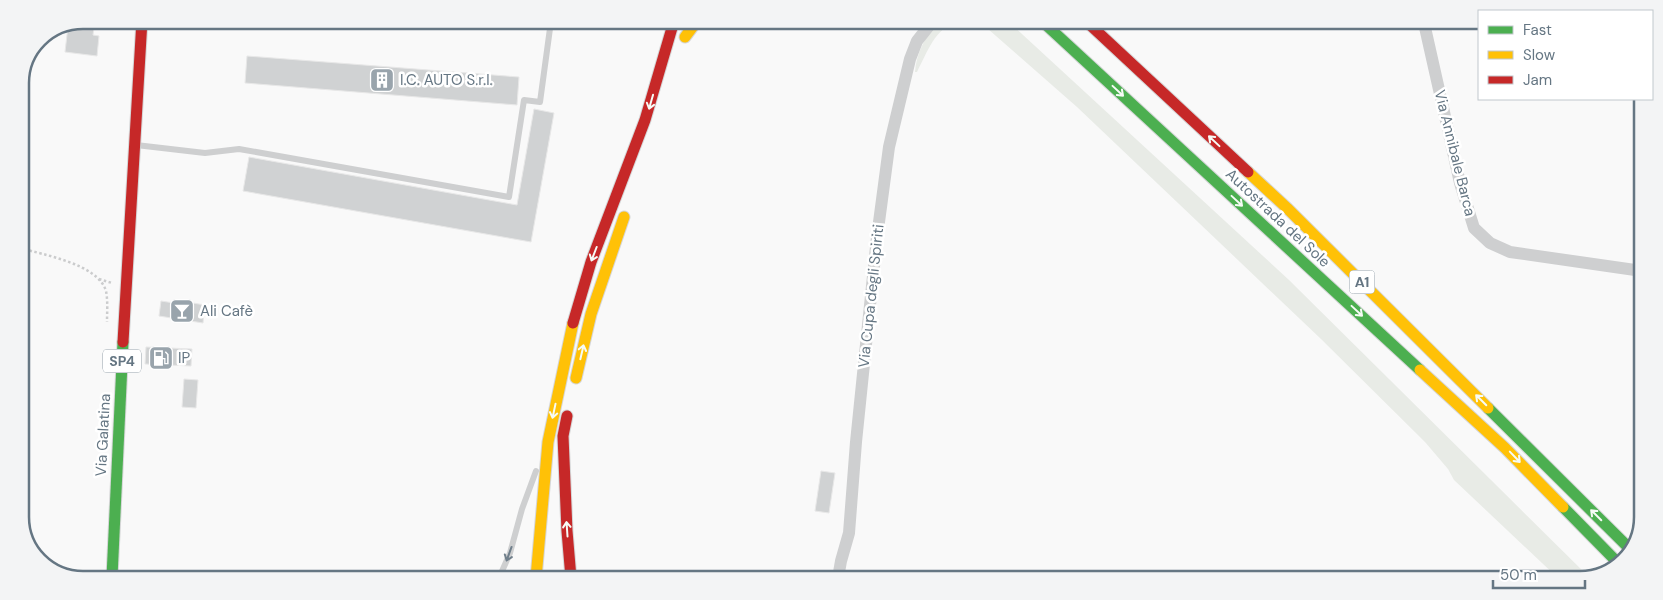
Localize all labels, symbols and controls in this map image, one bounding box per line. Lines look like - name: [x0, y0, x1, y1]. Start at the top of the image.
- legend: [1478, 10, 1653, 100]
- text: Fast: [1523, 20, 1552, 40]
- text: Slow: [1523, 45, 1556, 65]
- building icon: I.C. AUTO S.r.l.: [369, 67, 395, 93]
- place label: I.C. AUTO S.r.l.: [400, 70, 492, 90]
- text: Jam: [1523, 70, 1552, 90]
- one-way arrow: [1111, 85, 1124, 97]
- street label: Via Annibale Barca: [1430, 88, 1480, 218]
- one-way arrow: [645, 93, 655, 109]
- one-way arrow: [1208, 135, 1221, 146]
- street label: Autostrada del Sole: [1221, 164, 1335, 272]
- one-way arrow: [1231, 195, 1244, 207]
- street label: Via Cupa degli Spiriti: [854, 223, 888, 369]
- one-way arrow: [589, 246, 598, 261]
- road number: A1: [1350, 270, 1374, 294]
- bar icon: Ali Cafè: [169, 298, 195, 324]
- place label: Ali Cafè: [200, 301, 253, 321]
- one-way arrow: [1350, 305, 1363, 317]
- one-way arrow: [578, 344, 587, 360]
- fuel station icon: IP: [148, 345, 174, 371]
- place label: IP: [178, 348, 191, 368]
- road number: SP4: [103, 350, 141, 372]
- street label: Via Galatina: [91, 393, 115, 477]
- one-way arrow: [1475, 394, 1488, 406]
- one-way arrow: [549, 403, 558, 419]
- one-way arrow: [1508, 451, 1520, 463]
- one-way arrow: [1590, 509, 1603, 521]
- one-way arrow: [562, 522, 571, 538]
- one-way arrow: [504, 546, 513, 561]
- scale bar: [1493, 558, 1586, 590]
- text: 50 m: [1500, 565, 1537, 585]

